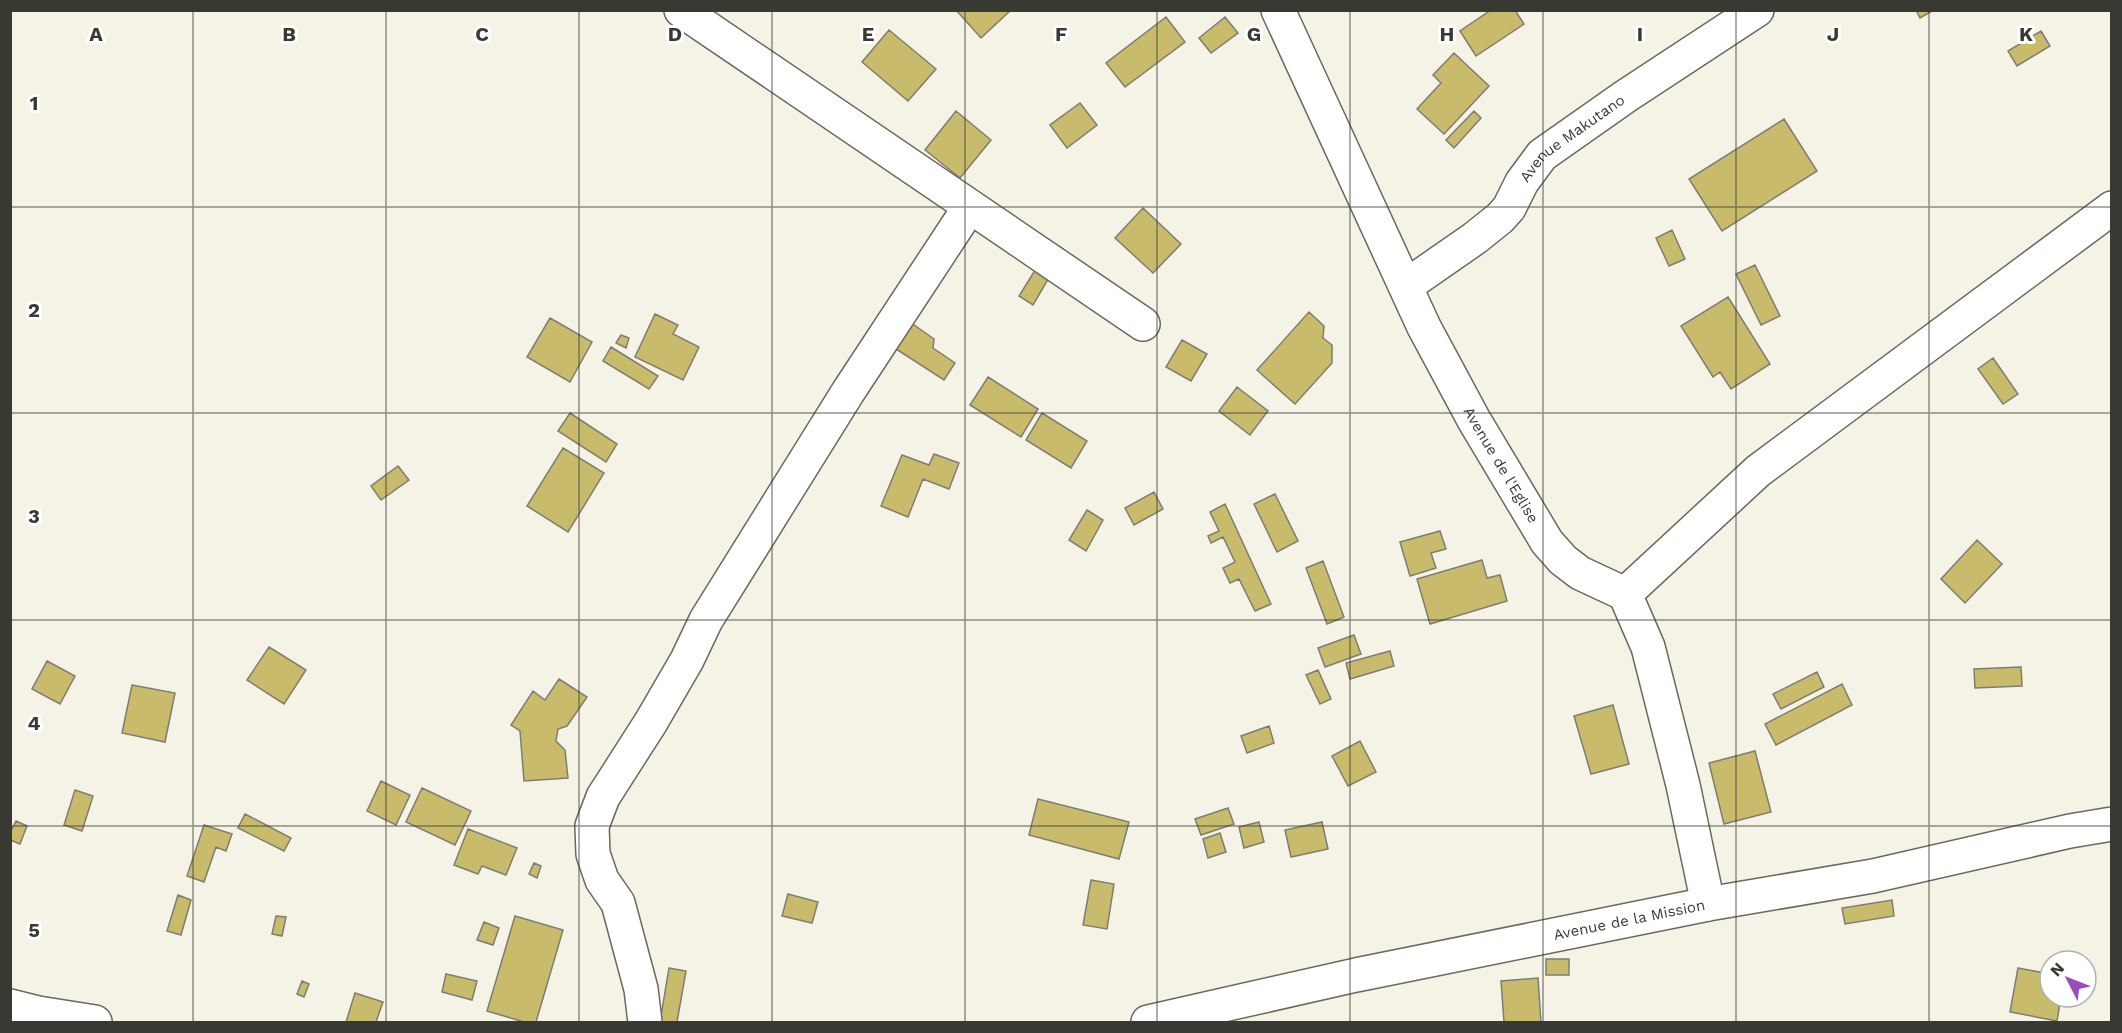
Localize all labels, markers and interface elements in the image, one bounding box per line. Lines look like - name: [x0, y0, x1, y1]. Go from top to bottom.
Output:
- text: A: [89, 22, 103, 46]
- text: B: [282, 22, 296, 46]
- text: C: [475, 22, 489, 46]
- text: D: [668, 22, 682, 46]
- text: E: [862, 22, 874, 46]
- text: F: [1055, 22, 1067, 46]
- text: G: [1247, 22, 1261, 46]
- text: H: [1440, 22, 1454, 46]
- text: I: [1637, 22, 1643, 46]
- text: J: [1827, 22, 1839, 46]
- text: K: [2019, 22, 2033, 46]
- text: 1: [30, 91, 38, 115]
- street label: Avenue Makutano: [1516, 91, 1628, 186]
- text: 2: [28, 298, 40, 322]
- street label: Avenue de l'Eglise: [1460, 404, 1542, 526]
- text: 3: [28, 504, 40, 528]
- text: 4: [28, 711, 41, 735]
- street label: Avenue de la Mission: [1552, 896, 1707, 944]
- text: 5: [28, 918, 40, 942]
- north arrow: [2038, 949, 2098, 1009]
- text: N: [2046, 959, 2068, 980]

